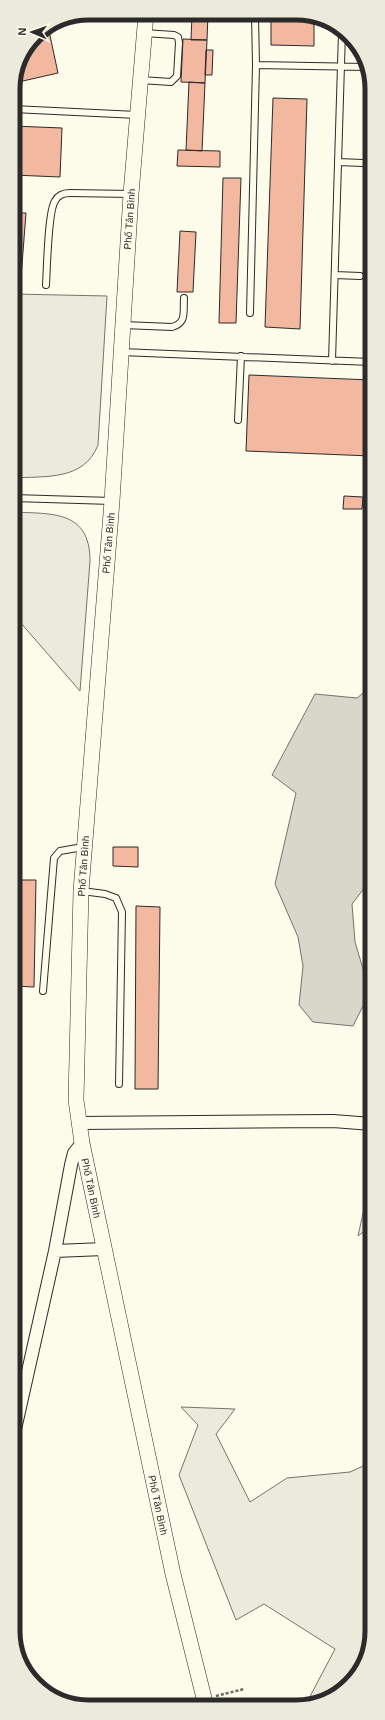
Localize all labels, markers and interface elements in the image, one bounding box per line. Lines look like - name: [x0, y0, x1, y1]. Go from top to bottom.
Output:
- north arrow: [12, 12, 52, 52]
- text: N: [16, 27, 28, 36]
- street label: Phố Tân Bình: [122, 188, 137, 250]
- street label: Phố Tân Bình: [100, 512, 117, 574]
- street label: Phố Tân Bình: [76, 835, 91, 897]
- street label: Phố Tân Bình: [79, 1157, 103, 1219]
- street label: Phố Tân Bình: [146, 1474, 170, 1536]

